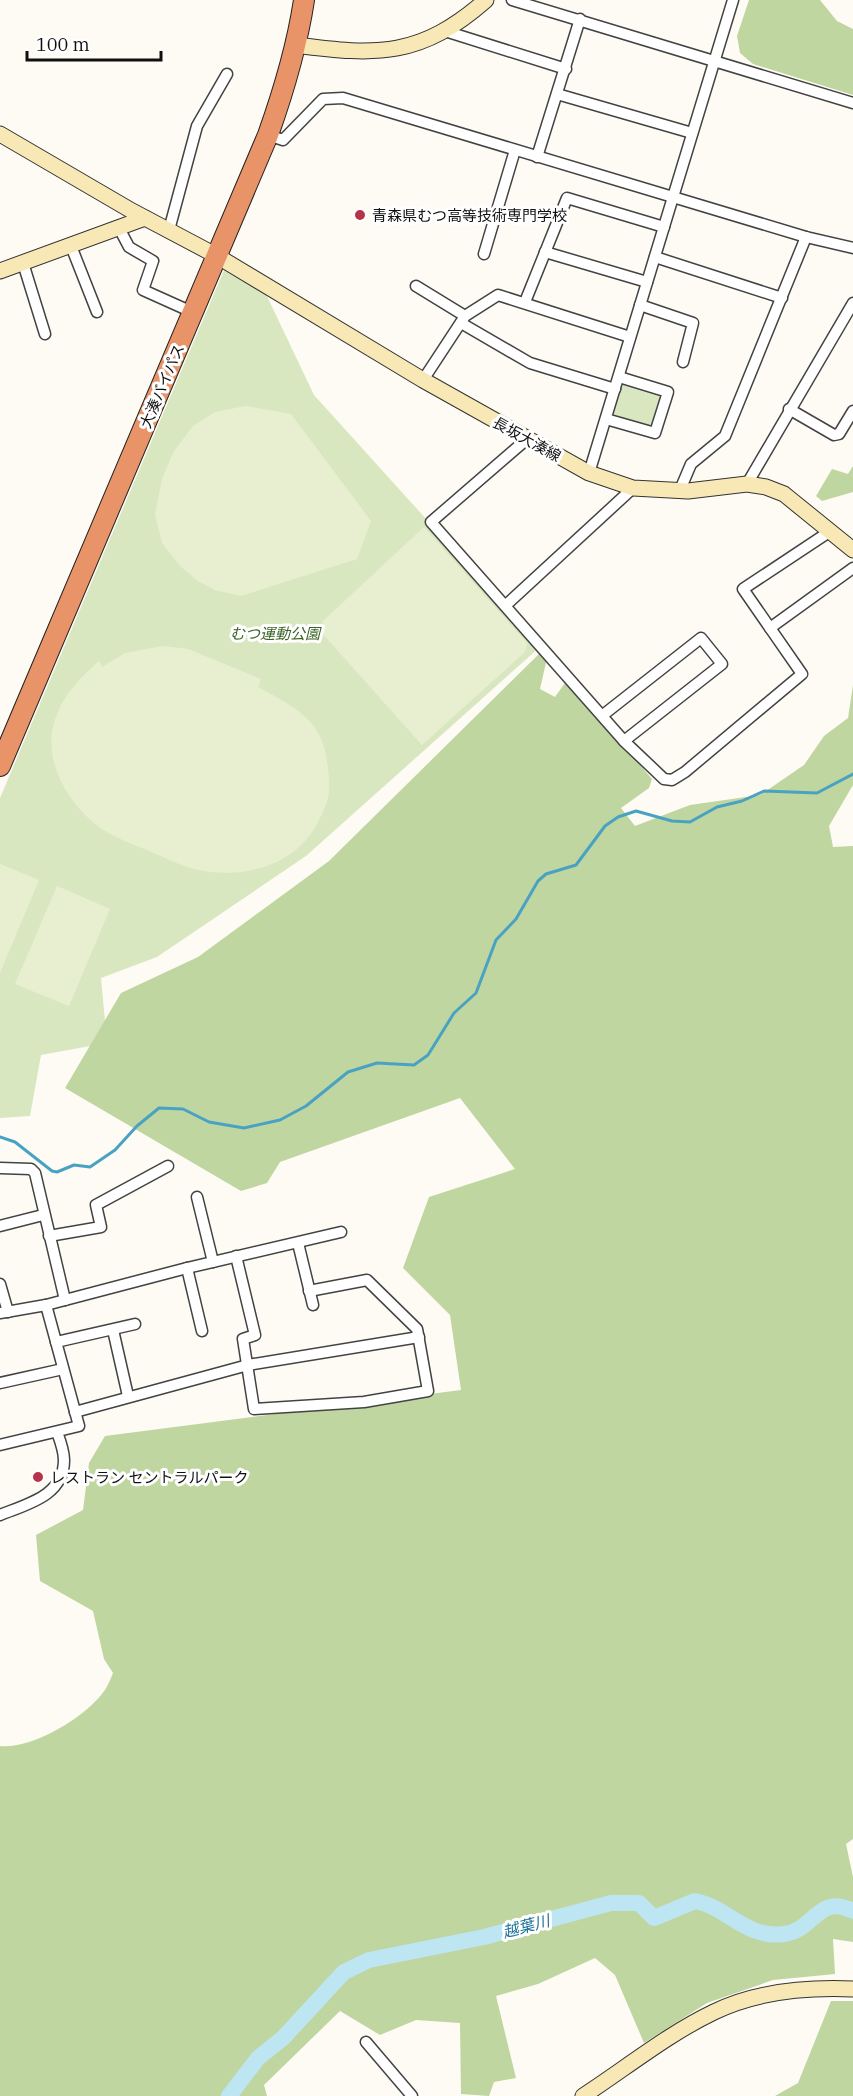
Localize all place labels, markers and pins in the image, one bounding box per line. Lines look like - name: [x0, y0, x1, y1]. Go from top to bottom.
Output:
- place label: 青森県むつ高等技術専門学校: [372, 206, 567, 225]
- marker: 青森県むつ高等技術専門学校: [353, 208, 367, 222]
- place label: レストラン セントラルパーク: [50, 1468, 248, 1487]
- marker: レストラン セントラルパーク: [31, 1470, 45, 1484]

